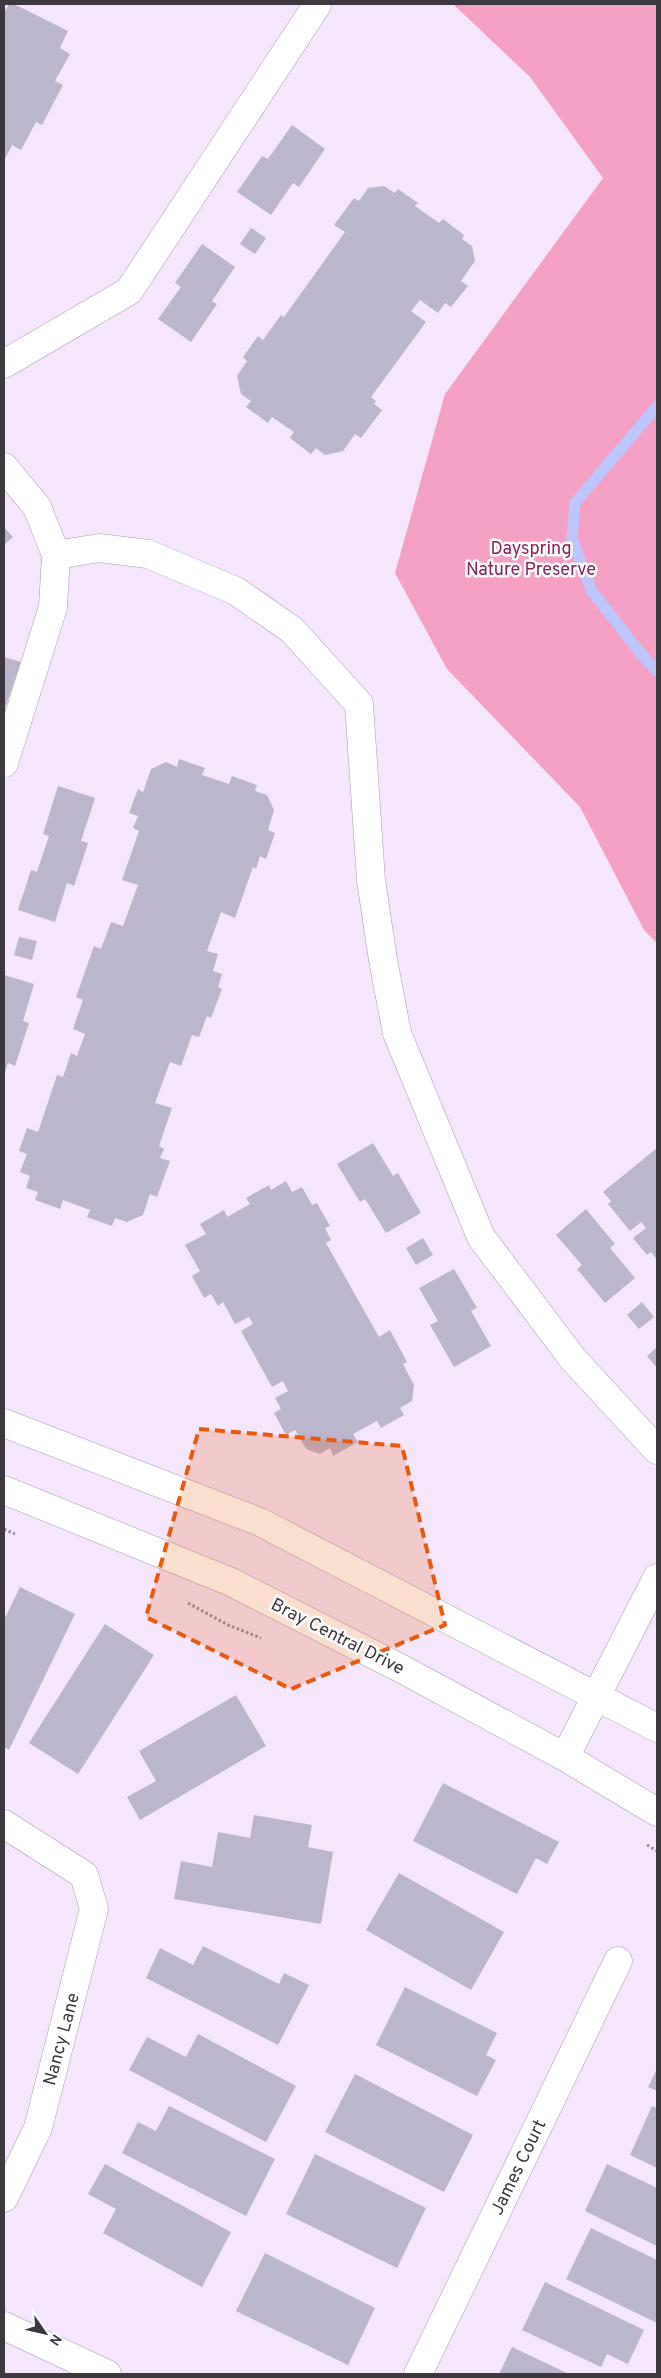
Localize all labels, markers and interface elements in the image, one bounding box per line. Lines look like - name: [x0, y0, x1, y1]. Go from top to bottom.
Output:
- park label: Dayspring Nature Preserve: [466, 538, 596, 582]
- street label: Bray Central Drive: [267, 1594, 408, 1681]
- street label: Nancy Lane: [39, 1991, 86, 2088]
- street label: James Court: [486, 2116, 552, 2219]
- north arrow: [20, 2308, 70, 2358]
- text: N: [45, 2331, 64, 2348]

